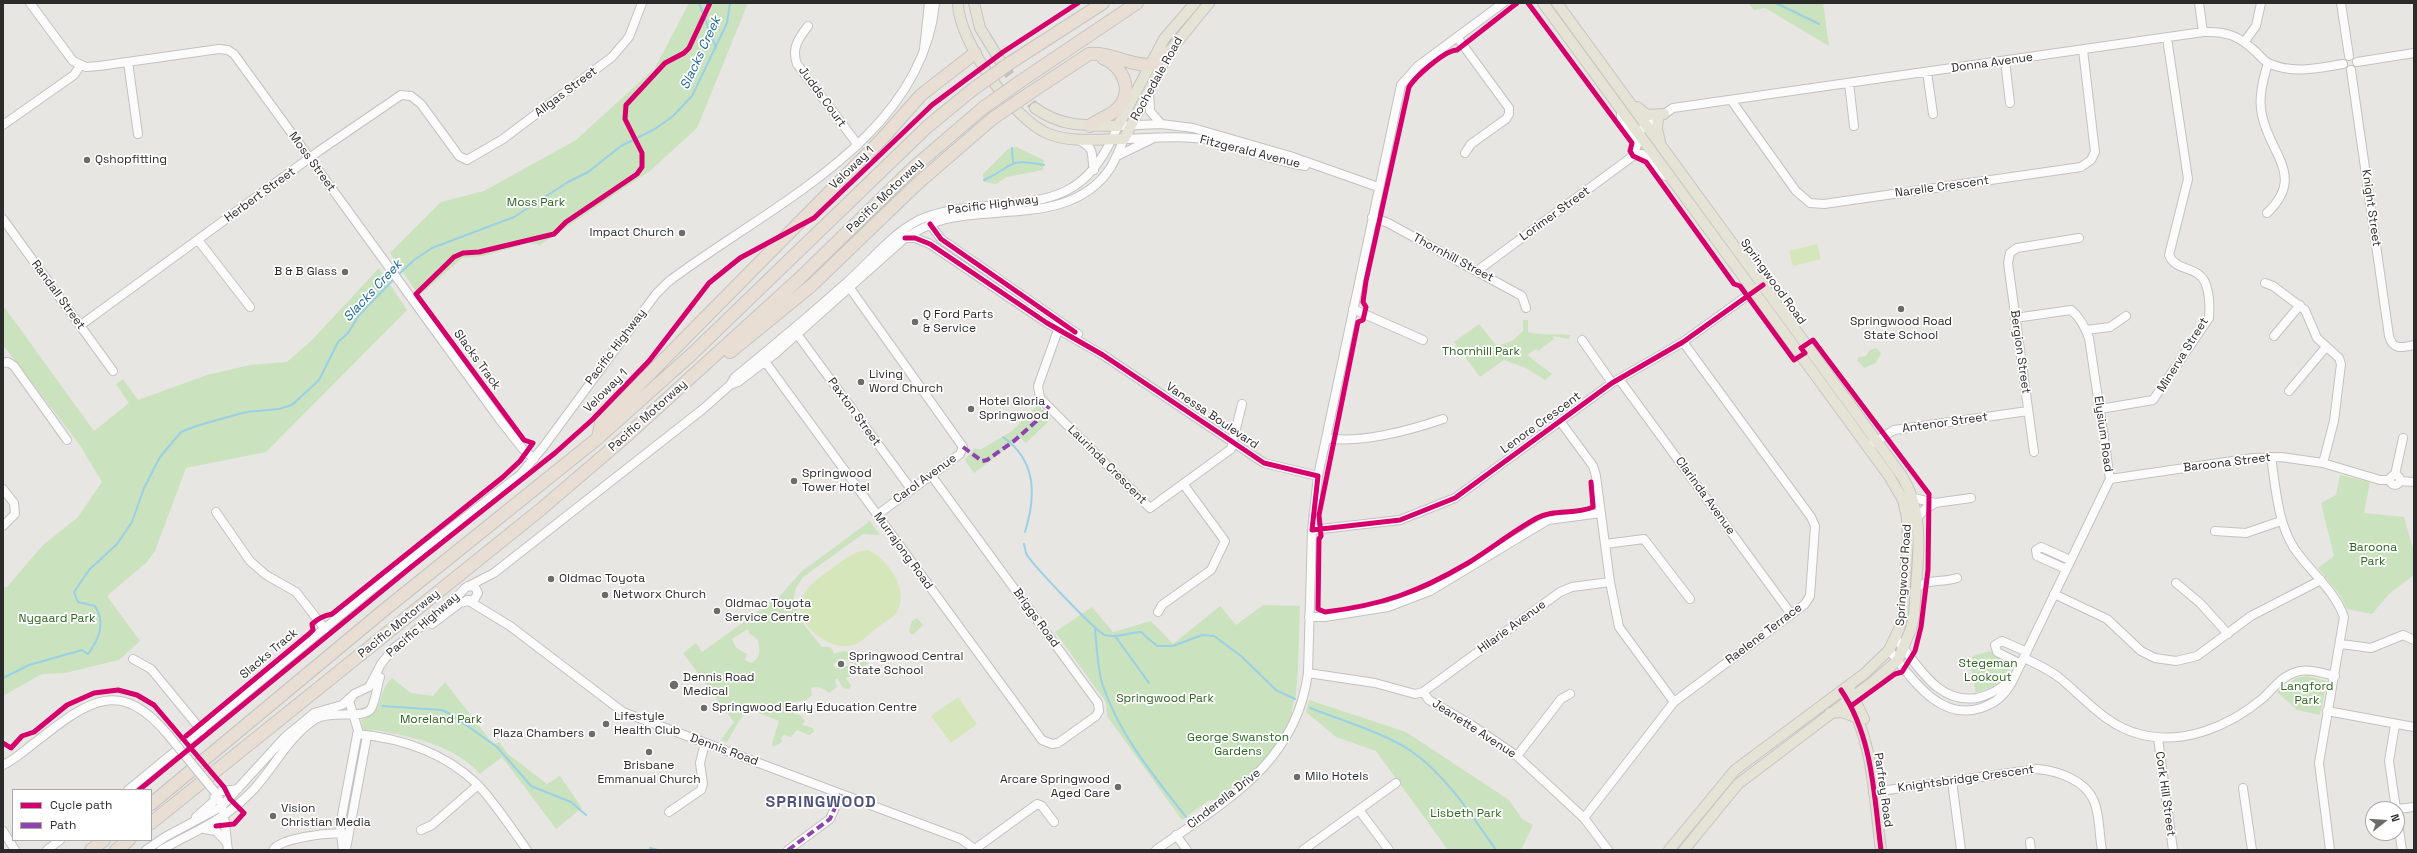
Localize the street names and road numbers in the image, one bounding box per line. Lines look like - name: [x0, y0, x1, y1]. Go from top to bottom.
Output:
- street label: Rochedale Road: [1128, 34, 1186, 124]
- street label: Donna Avenue: [1950, 50, 2034, 76]
- street label: Allgas Street: [532, 64, 600, 120]
- street label: Judds Court: [795, 64, 849, 130]
- street label: Moss Street: [286, 129, 338, 195]
- street label: Fitzgerald Avenue: [1198, 133, 1302, 171]
- street label: Veloway 1: [827, 143, 877, 193]
- street label: Pacific Motorway: [844, 156, 926, 236]
- street label: Herbert Street: [222, 164, 298, 226]
- street label: Knight Street: [2358, 168, 2384, 248]
- street label: Narelle Crescent: [1894, 173, 1990, 201]
- street label: Lorimer Street: [1517, 184, 1593, 244]
- street label: Pacific Highway: [947, 192, 1039, 218]
- street label: Thornhill Street: [1410, 231, 1496, 285]
- street label: Springwood Road: [1737, 236, 1809, 328]
- street label: Randall Street: [28, 258, 88, 332]
- street label: Pacific Highway: [583, 306, 649, 388]
- street label: Bergion Street: [2007, 309, 2033, 395]
- street label: Minerva Street: [2154, 315, 2212, 395]
- street label: Slacks Track: [450, 327, 504, 393]
- street label: Veloway 1: [581, 366, 631, 416]
- street label: Paxton Street: [824, 375, 884, 449]
- street label: Pacific Motorway: [606, 377, 690, 455]
- street label: Vanessa Boulevard: [1163, 380, 1261, 452]
- street label: Lenore Crescent: [1498, 389, 1584, 457]
- street label: Elysium Road: [2091, 395, 2115, 473]
- street label: Antenor Street: [1901, 410, 1989, 436]
- street label: Laurinda Crescent: [1065, 423, 1149, 507]
- street label: Baroona Street: [2182, 450, 2272, 476]
- street label: Carol Avenue: [891, 451, 959, 507]
- street label: Clarinda Avenue: [1672, 454, 1738, 538]
- street label: Murrajong Road: [870, 510, 936, 592]
- street label: Springwood Road: [1893, 524, 1915, 626]
- street label: Briggs Road: [1010, 586, 1062, 650]
- street label: Pacific Motorway: [355, 587, 443, 661]
- street label: Pacific Highway: [384, 590, 462, 660]
- street label: Hilarie Avenue: [1475, 597, 1549, 657]
- street label: Raelene Terrace: [1723, 601, 1805, 667]
- street label: Slacks Track: [237, 626, 301, 682]
- street label: Jeanette Avenue: [1429, 696, 1519, 762]
- street label: Dennis Road: [688, 731, 760, 769]
- street label: Cork Hill Street: [2152, 751, 2178, 837]
- street label: Parfrey Road: [1871, 752, 1895, 828]
- street label: Knightsbridge Crescent: [1897, 762, 2035, 796]
- street label: Cinderella Drive: [1185, 766, 1263, 832]

